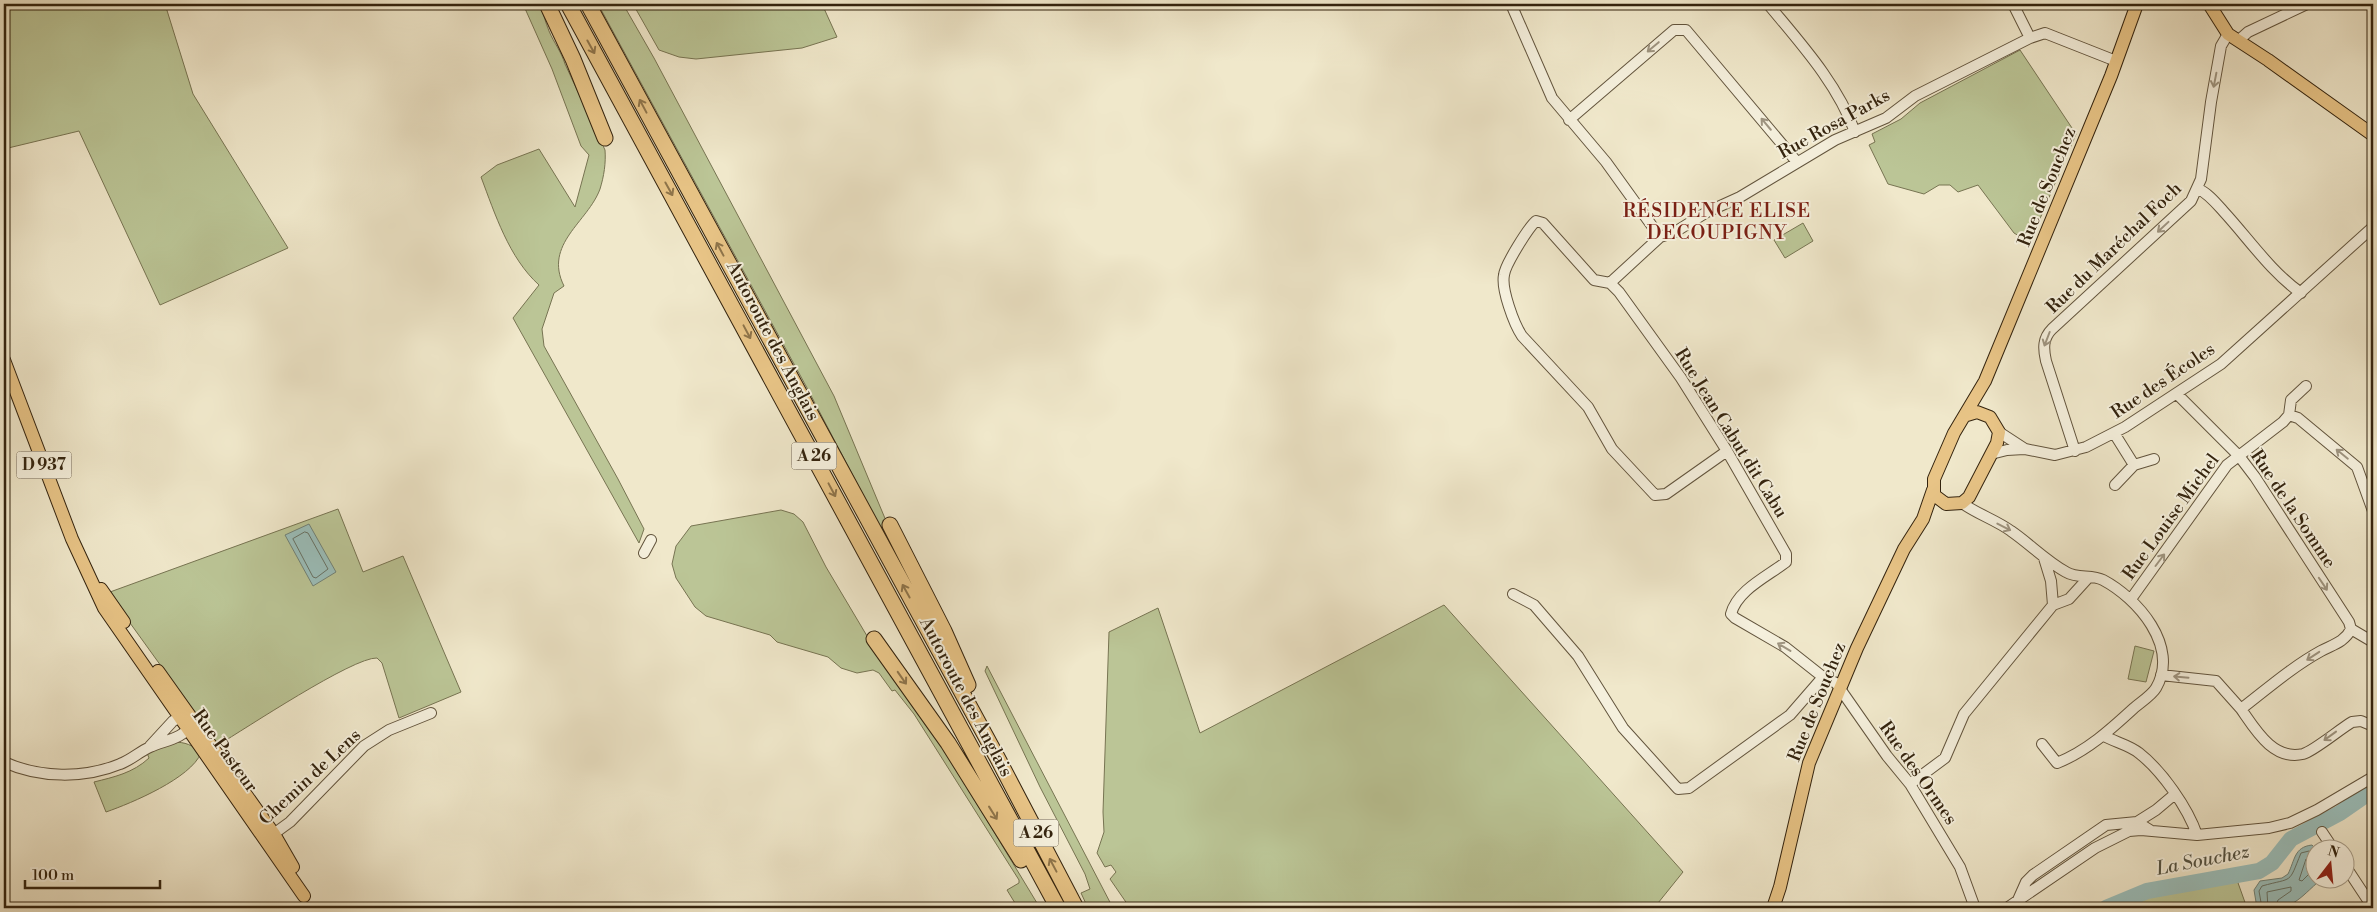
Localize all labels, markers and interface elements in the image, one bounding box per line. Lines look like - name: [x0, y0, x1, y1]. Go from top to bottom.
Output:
- one-way arrow: [586, 39, 596, 54]
- one-way arrow: [1647, 41, 1660, 53]
- one-way arrow: [2209, 72, 2219, 88]
- street label: Rue Rosa Parks: [1774, 84, 1894, 164]
- one-way arrow: [638, 98, 648, 113]
- one-way arrow: [1760, 118, 1771, 131]
- street label: Rue de Souchez: [2013, 124, 2081, 250]
- street label: Rue du Maréchal Foch: [2041, 177, 2187, 319]
- one-way arrow: [665, 181, 674, 196]
- district label: RÉSIDENCE ELISE DECOUPIGNY: [1623, 198, 1811, 245]
- one-way arrow: [2156, 221, 2169, 233]
- one-way arrow: [715, 241, 725, 256]
- street label: Autoroute des Anglais: [721, 256, 825, 425]
- one-way arrow: [742, 324, 752, 339]
- one-way arrow: [2041, 331, 2051, 346]
- street label: Rue des Écoles: [2107, 338, 2219, 424]
- street label: Rue Jean Cabut dit Cabu: [1669, 344, 1793, 523]
- road number: A 26: [792, 442, 836, 470]
- street label: Rue de la Somme: [2245, 445, 2341, 573]
- one-way arrow: [2336, 448, 2349, 459]
- street label: Rue Louise Michel: [2118, 449, 2225, 585]
- road number: D 937: [17, 452, 72, 478]
- one-way arrow: [828, 482, 837, 497]
- one-way arrow: [1996, 523, 2011, 532]
- one-way arrow: [2155, 553, 2165, 567]
- one-way arrow: [2318, 577, 2328, 591]
- one-way arrow: [901, 584, 911, 599]
- street label: Autoroute des Anglais: [914, 612, 1018, 781]
- street label: Rue de Souchez: [1783, 639, 1851, 765]
- one-way arrow: [1778, 642, 1792, 652]
- one-way arrow: [2306, 652, 2320, 662]
- one-way arrow: [897, 671, 907, 685]
- one-way arrow: [2173, 672, 2189, 682]
- street label: Rue Pasteur: [187, 705, 263, 797]
- street label: Rue des Ormes: [1874, 717, 1962, 829]
- street label: Chemin de Lens: [254, 724, 366, 830]
- one-way arrow: [2323, 731, 2337, 741]
- one-way arrow: [988, 805, 998, 819]
- road number: A 26: [1014, 820, 1058, 846]
- water label: La Souchez: [2153, 839, 2252, 881]
- north arrow: [2304, 840, 2354, 890]
- text: N: [2326, 842, 2341, 863]
- scale bar: [25, 857, 160, 889]
- one-way arrow: [1048, 858, 1057, 873]
- text: 100 m: [32, 866, 74, 885]

